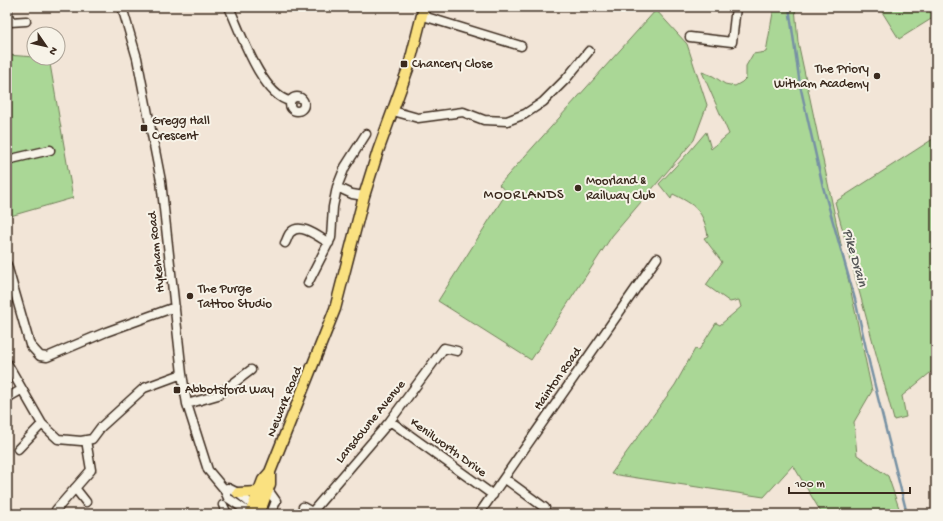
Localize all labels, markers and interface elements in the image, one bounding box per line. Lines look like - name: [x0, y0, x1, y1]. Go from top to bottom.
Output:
- north arrow: [26, 26, 66, 66]
- text: N: [46, 44, 60, 57]
- place label: Chancery Close: [412, 57, 493, 72]
- marker: Chancery Close: [399, 59, 409, 69]
- place label: The Priory Witham Academy: [774, 62, 870, 92]
- marker: The Priory Witham Academy: [872, 71, 882, 81]
- place label: Gregg Hall Crescent: [152, 114, 210, 144]
- marker: Gregg Hall Crescent: [139, 123, 149, 133]
- place label: Moorland & Railway Club: [586, 174, 655, 204]
- marker: Moorland & Railway Club: [573, 183, 583, 193]
- district label: MOORLANDS: [483, 187, 565, 204]
- street label: Hykeham Road: [145, 209, 169, 293]
- water label: Pike Drain: [838, 227, 870, 289]
- place label: The Purge Tattoo Studio: [197, 282, 272, 312]
- marker: The Purge Tattoo Studio: [185, 291, 195, 301]
- street label: Hainton Road: [531, 344, 586, 413]
- street label: Newark Road: [264, 363, 306, 439]
- street label: Lansdowne Avenue: [333, 377, 409, 467]
- place label: Abbotsford Way: [185, 383, 275, 398]
- marker: Abbotsford Way: [172, 385, 182, 395]
- street label: Kenilworth Drive: [407, 415, 489, 481]
- scale bar: [789, 469, 910, 495]
- text: 100 m: [794, 478, 825, 492]

